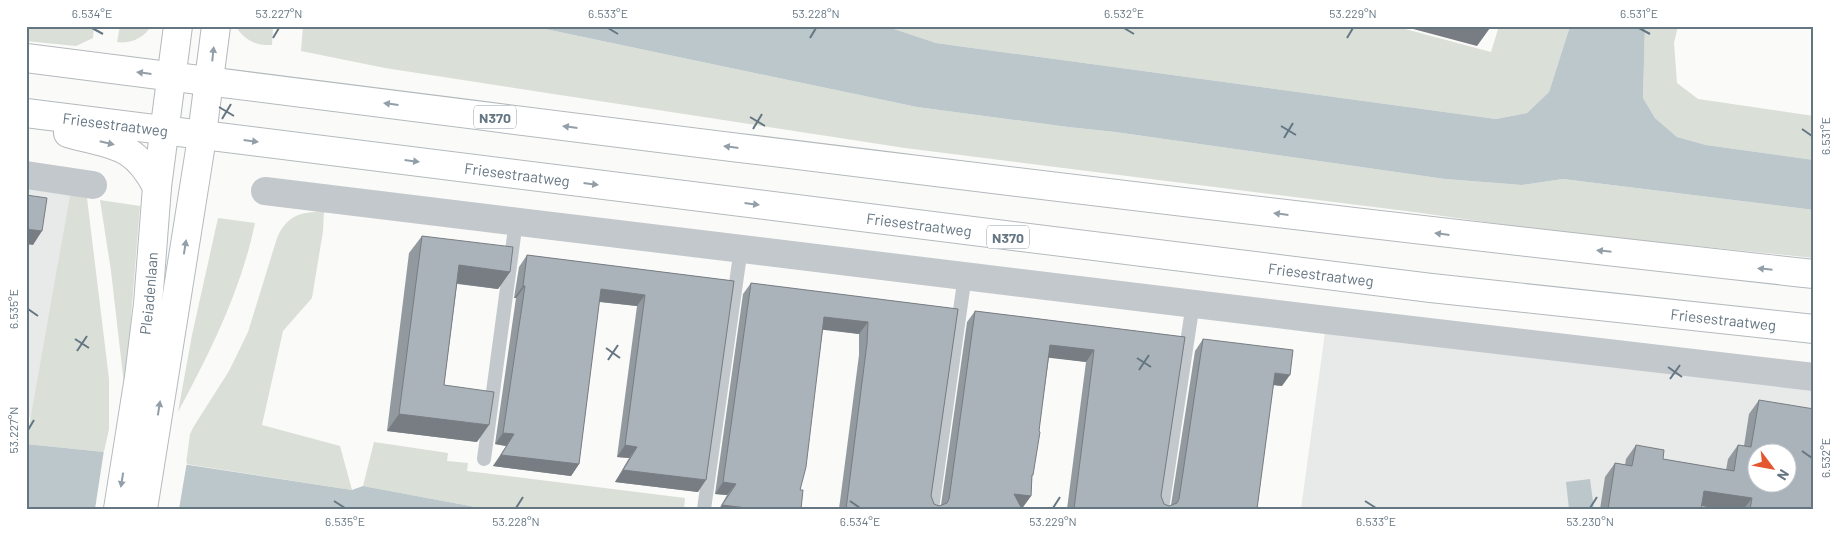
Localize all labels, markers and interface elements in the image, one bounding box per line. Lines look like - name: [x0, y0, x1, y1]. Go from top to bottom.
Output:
- text: 6.534°E: [72, 6, 112, 20]
- text: 53.227°N: [256, 6, 302, 20]
- text: 6.533°E: [588, 6, 628, 20]
- text: 53.228°N: [792, 6, 840, 20]
- text: 6.532°E: [1104, 6, 1144, 20]
- text: 53.229°N: [1329, 6, 1377, 20]
- text: 6.531°E: [1620, 6, 1658, 20]
- one-way arrow: [209, 46, 217, 62]
- one-way arrow: [136, 69, 152, 77]
- one-way arrow: [383, 100, 399, 108]
- road number: N370: [474, 105, 516, 128]
- street label: Friesestraatweg: [62, 109, 169, 140]
- text: 6.531°E: [1818, 117, 1832, 155]
- one-way arrow: [562, 122, 578, 130]
- one-way arrow: [243, 137, 259, 145]
- one-way arrow: [100, 139, 115, 147]
- one-way arrow: [723, 143, 739, 151]
- one-way arrow: [404, 157, 420, 165]
- street label: Friesestraatweg: [463, 159, 571, 190]
- one-way arrow: [583, 180, 599, 188]
- one-way arrow: [744, 201, 760, 209]
- street label: Friesestraatweg: [865, 209, 973, 240]
- one-way arrow: [1273, 210, 1289, 218]
- road number: N370: [987, 226, 1029, 248]
- one-way arrow: [1434, 230, 1450, 238]
- one-way arrow: [181, 239, 189, 255]
- one-way arrow: [1595, 247, 1611, 255]
- street label: Pleiadenlaan: [135, 251, 161, 336]
- street label: Friesestraatweg: [1267, 259, 1375, 290]
- one-way arrow: [1757, 265, 1773, 273]
- text: 6.535°E: [6, 289, 20, 329]
- street label: Friesestraatweg: [1670, 305, 1777, 334]
- one-way arrow: [155, 399, 163, 415]
- text: 53.227°N: [6, 407, 20, 453]
- text: 6.532°E: [1818, 438, 1832, 478]
- north arrow: [1748, 442, 1798, 492]
- text: N: [1774, 467, 1793, 484]
- one-way arrow: [118, 473, 126, 489]
- text: 6.535°E: [325, 514, 365, 528]
- text: 53.228°N: [492, 514, 540, 528]
- text: 6.534°E: [840, 514, 880, 528]
- text: 53.229°N: [1029, 514, 1077, 528]
- text: 6.533°E: [1356, 514, 1396, 528]
- text: 53.230°N: [1566, 514, 1614, 528]

